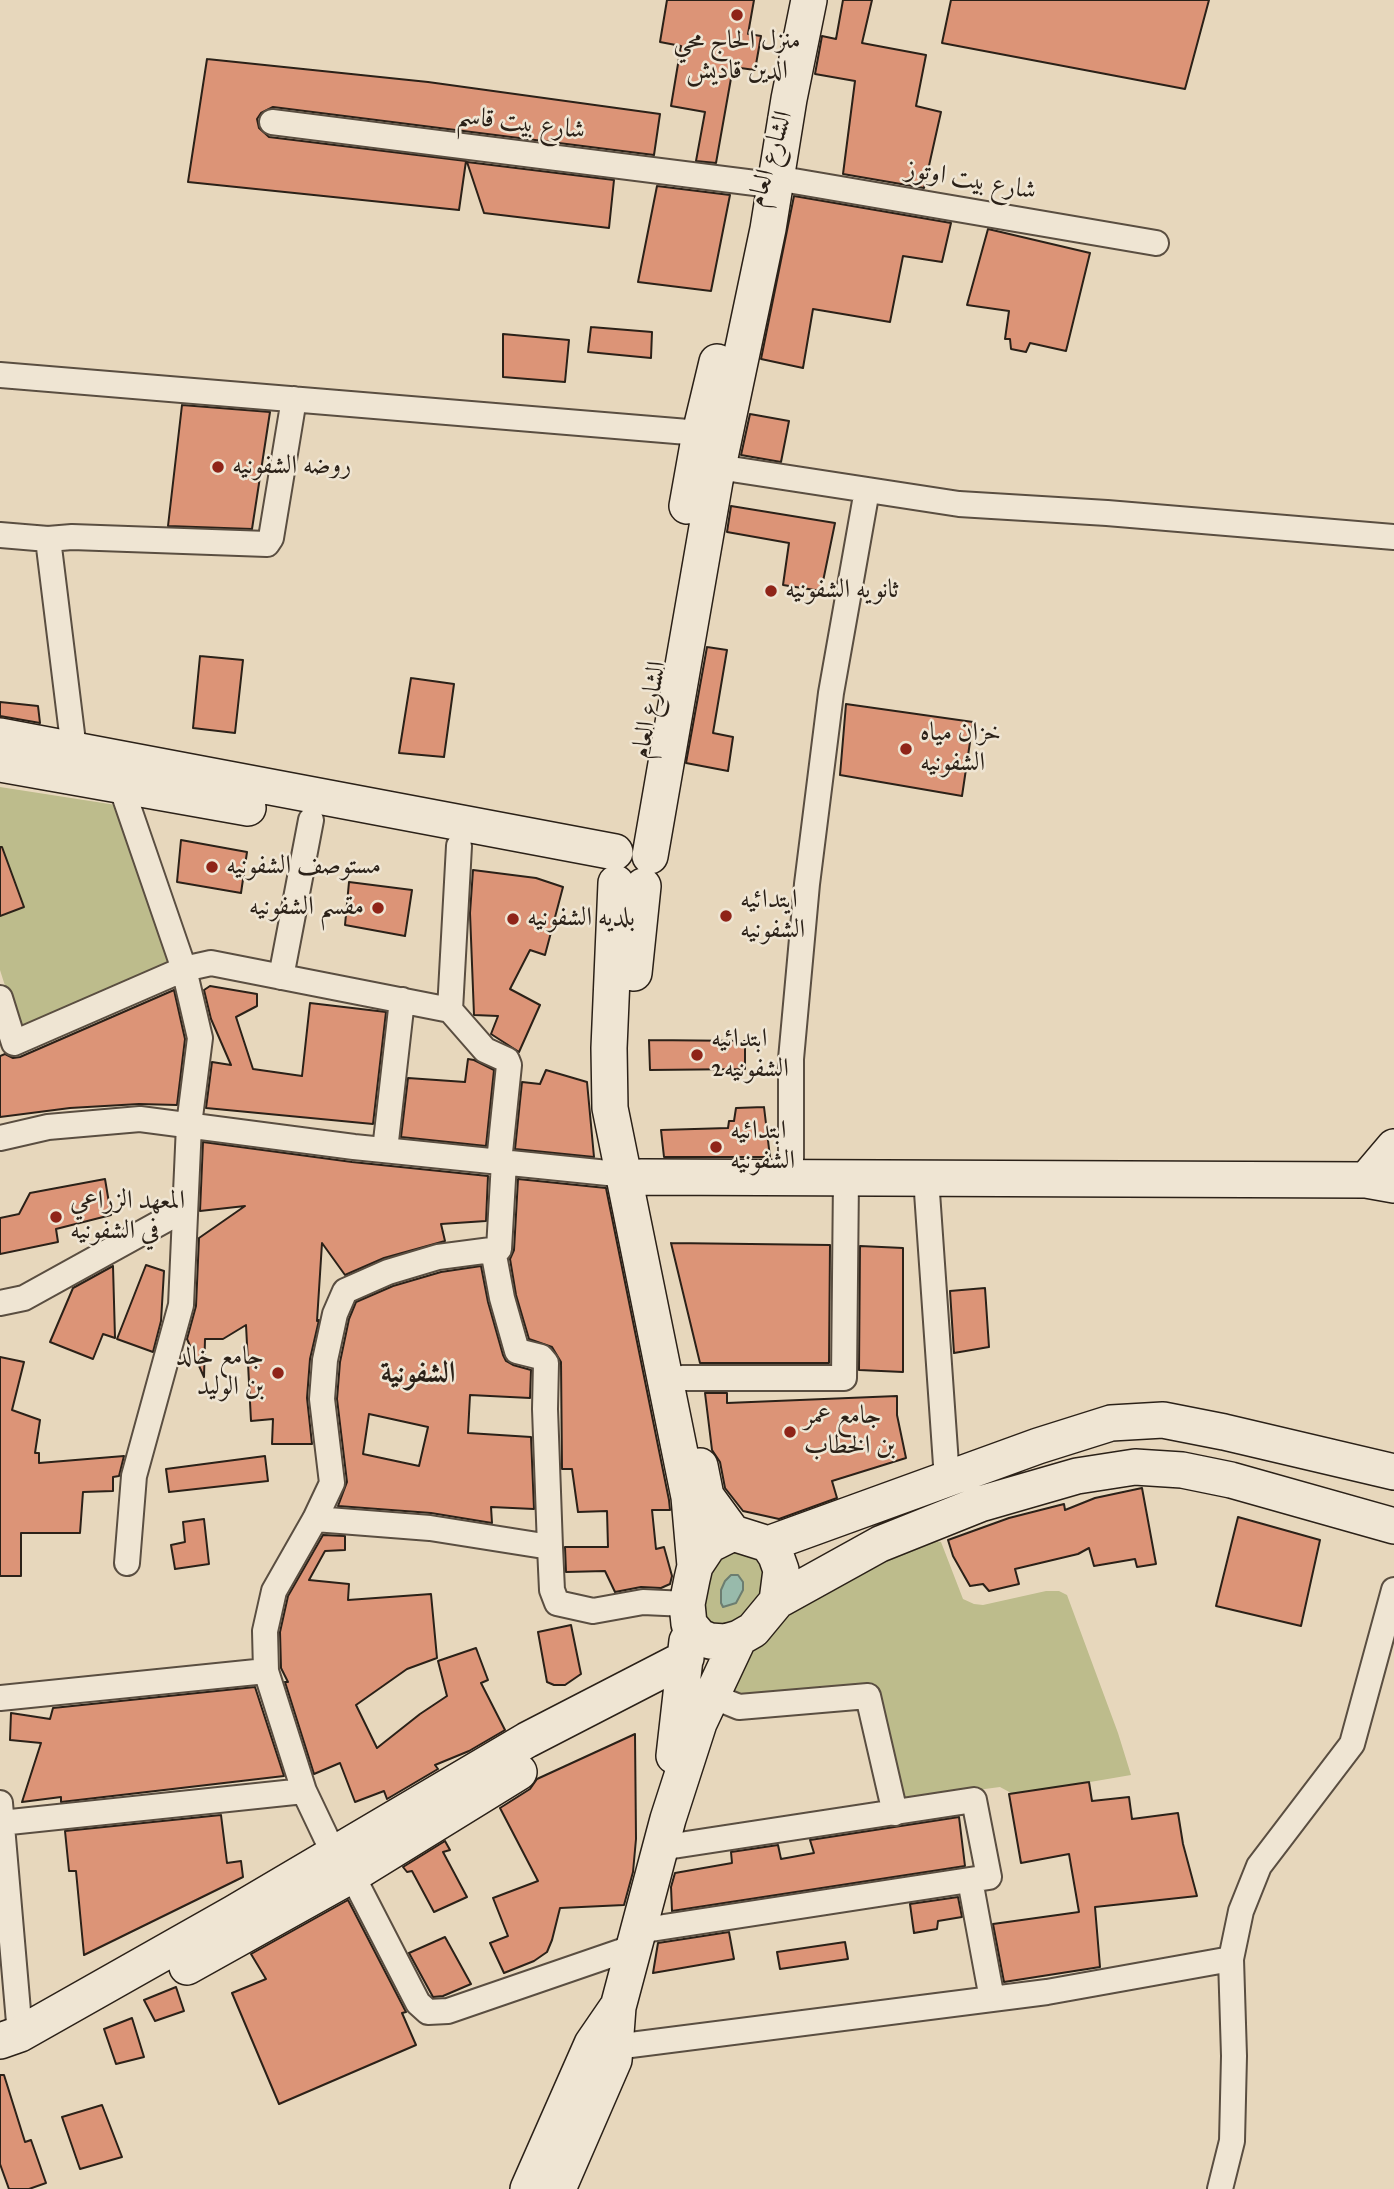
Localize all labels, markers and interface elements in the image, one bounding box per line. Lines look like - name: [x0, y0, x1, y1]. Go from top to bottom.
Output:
- marker: منزل الحاج محي الدين قاديش: [729, 7, 745, 23]
- place label: منزل الحاج محي الدين قاديش: [673, 26, 801, 88]
- street label: شارع بيت قاسم: [455, 101, 587, 147]
- street label: الشارع العام: [742, 107, 800, 211]
- street label: شارع بيت اوتوز: [903, 154, 1039, 208]
- place label: روضه الشفونيه: [232, 451, 351, 483]
- marker: روضه الشفونيه: [210, 459, 226, 475]
- place label: ثانويه الشفونيه: [785, 575, 898, 607]
- marker: ثانويه الشفونيه: [763, 583, 779, 599]
- street label: الشارع العام: [626, 659, 674, 761]
- place label: خزان مياه الشفونيه: [920, 718, 1001, 780]
- marker: خزان مياه الشفونيه: [898, 741, 914, 757]
- place label: مستوصف الشفونيه: [226, 851, 381, 883]
- marker: مستوصف الشفونيه: [204, 859, 220, 875]
- place label: ايتدائيه الشفونيه: [740, 885, 805, 946]
- place label: مقسم الشفونيه: [249, 892, 364, 924]
- marker: مقسم الشفونيه: [370, 900, 386, 916]
- place label: بلديه الشفونيه: [527, 903, 635, 935]
- marker: ايتدائيه الشفونيه: [718, 908, 734, 924]
- marker: بلديه الشفونيه: [505, 911, 521, 927]
- place label: ابتدائيه الشفونيه2: [711, 1024, 789, 1086]
- marker: ابتدائيه الشفونيه2: [689, 1047, 705, 1063]
- place label: ابتدائيه الشفونيه: [730, 1116, 795, 1178]
- marker: ابتدائيه الشفونيه: [708, 1139, 724, 1155]
- place label: المعهد الزراعي في الشفونيه: [70, 1186, 185, 1248]
- marker: المعهد الزراعي في الشفونيه: [48, 1209, 64, 1225]
- place label: جامع خالد بن الوليد: [176, 1342, 264, 1404]
- district label: الشفونية: [380, 1357, 456, 1393]
- marker: جامع خالد بن الوليد: [270, 1365, 286, 1381]
- place label: جامع عمر بن الخطاب: [804, 1401, 895, 1462]
- marker: جامع عمر بن الخطاب: [782, 1424, 798, 1440]

